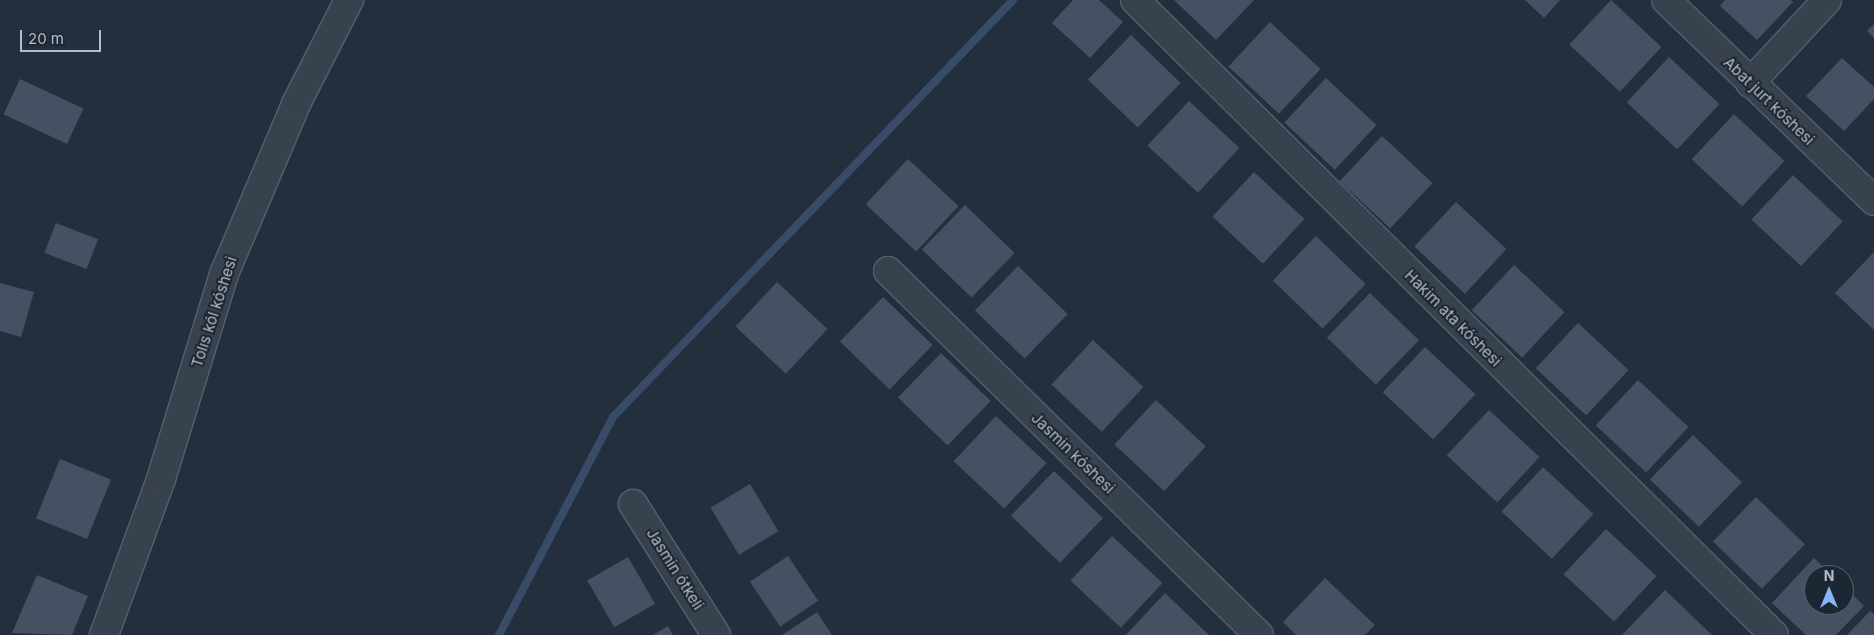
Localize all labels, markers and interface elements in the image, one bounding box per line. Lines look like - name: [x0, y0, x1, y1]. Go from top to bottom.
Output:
- scale bar: [22, 20, 104, 52]
- text: 20 m: [28, 29, 64, 48]
- street label: Abat jurt kóshesi: [1720, 53, 1818, 149]
- street label: Tolıs kól kóshesi: [188, 254, 240, 370]
- street label: Hakim ata kóshesi: [1401, 266, 1505, 370]
- street label: Jasmin kóshesi: [1028, 409, 1118, 497]
- street label: Jasmin ótkeli: [643, 525, 707, 613]
- north arrow: [1804, 565, 1854, 615]
- text: N: [1824, 567, 1834, 584]

